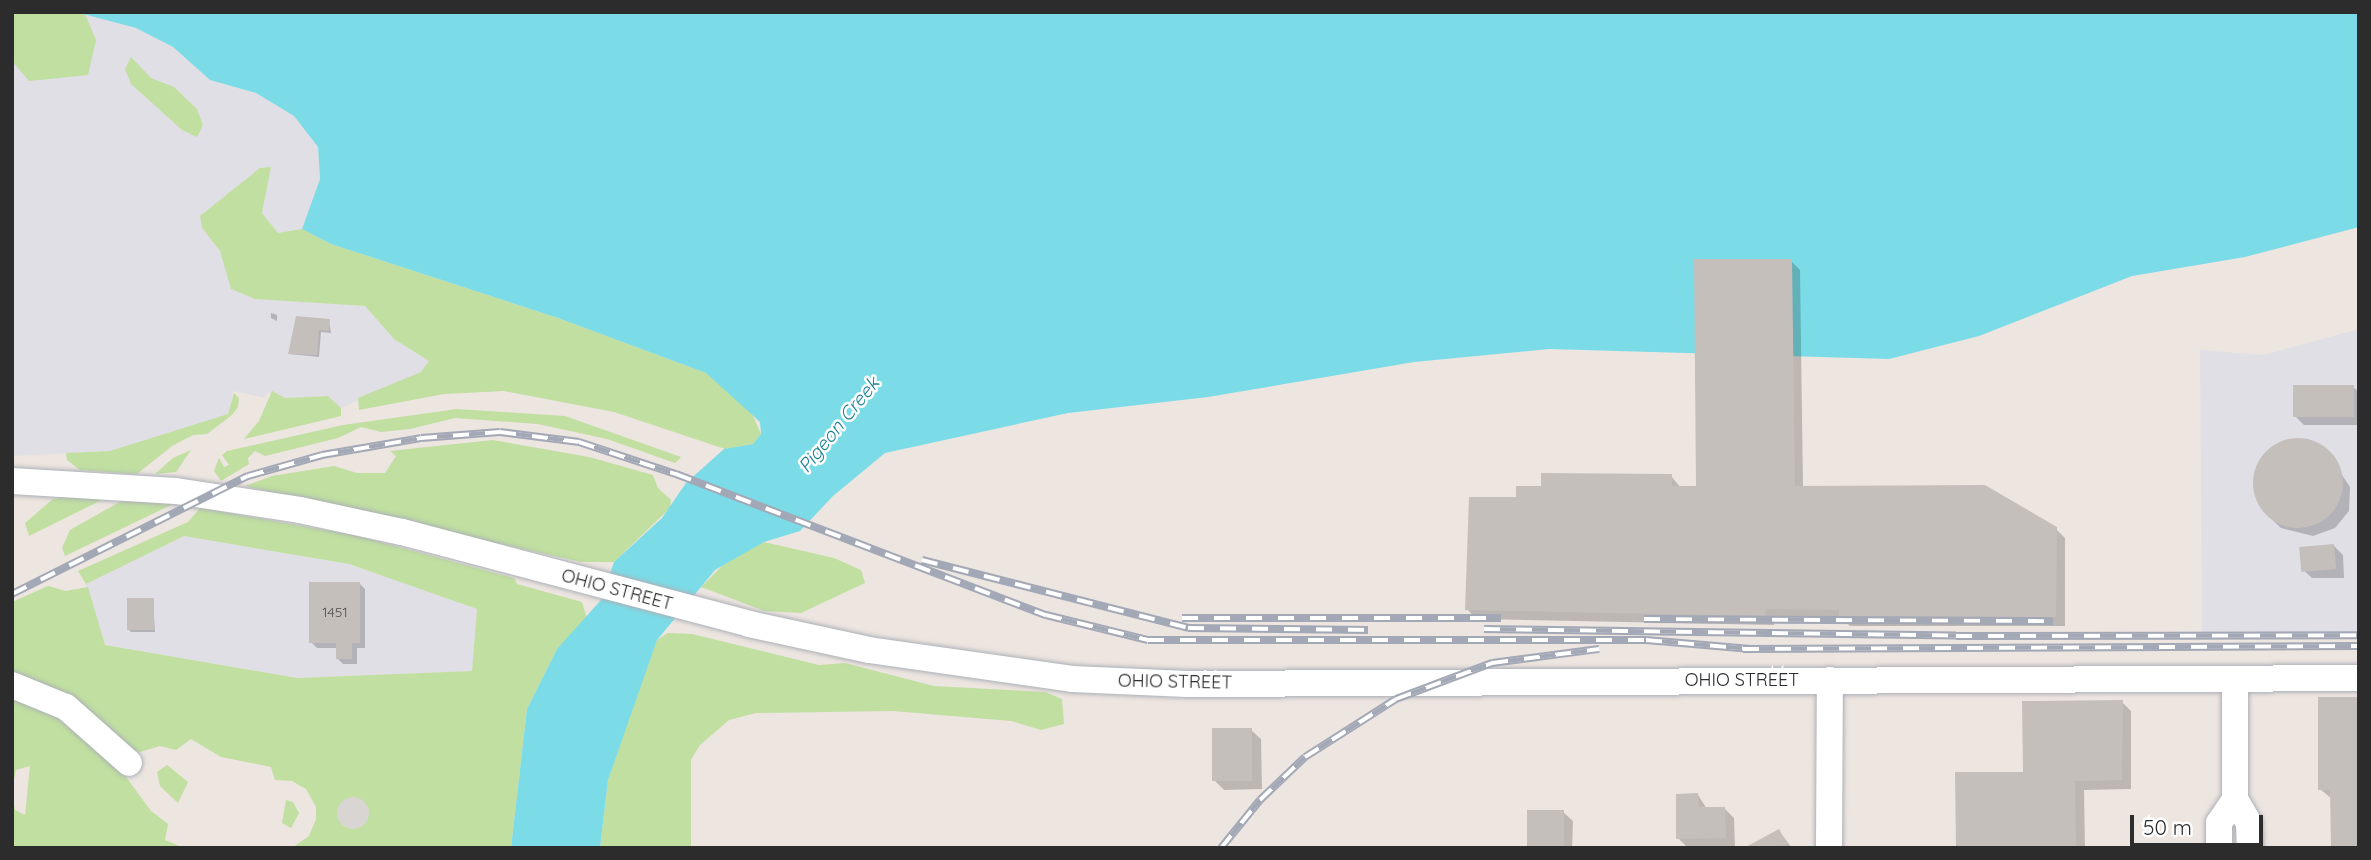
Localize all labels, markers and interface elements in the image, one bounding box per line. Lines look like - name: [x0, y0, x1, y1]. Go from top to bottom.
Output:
- water label: Pigeon Creek: [794, 373, 884, 477]
- street label: OHIO STREET: [559, 565, 675, 615]
- house number: 1451: [322, 604, 348, 620]
- street label: OHIO STREET: [1685, 669, 1799, 691]
- street label: OHIO STREET: [1118, 670, 1232, 694]
- scale bar: [2133, 800, 2266, 844]
- text: 50 m: [2143, 814, 2192, 840]

